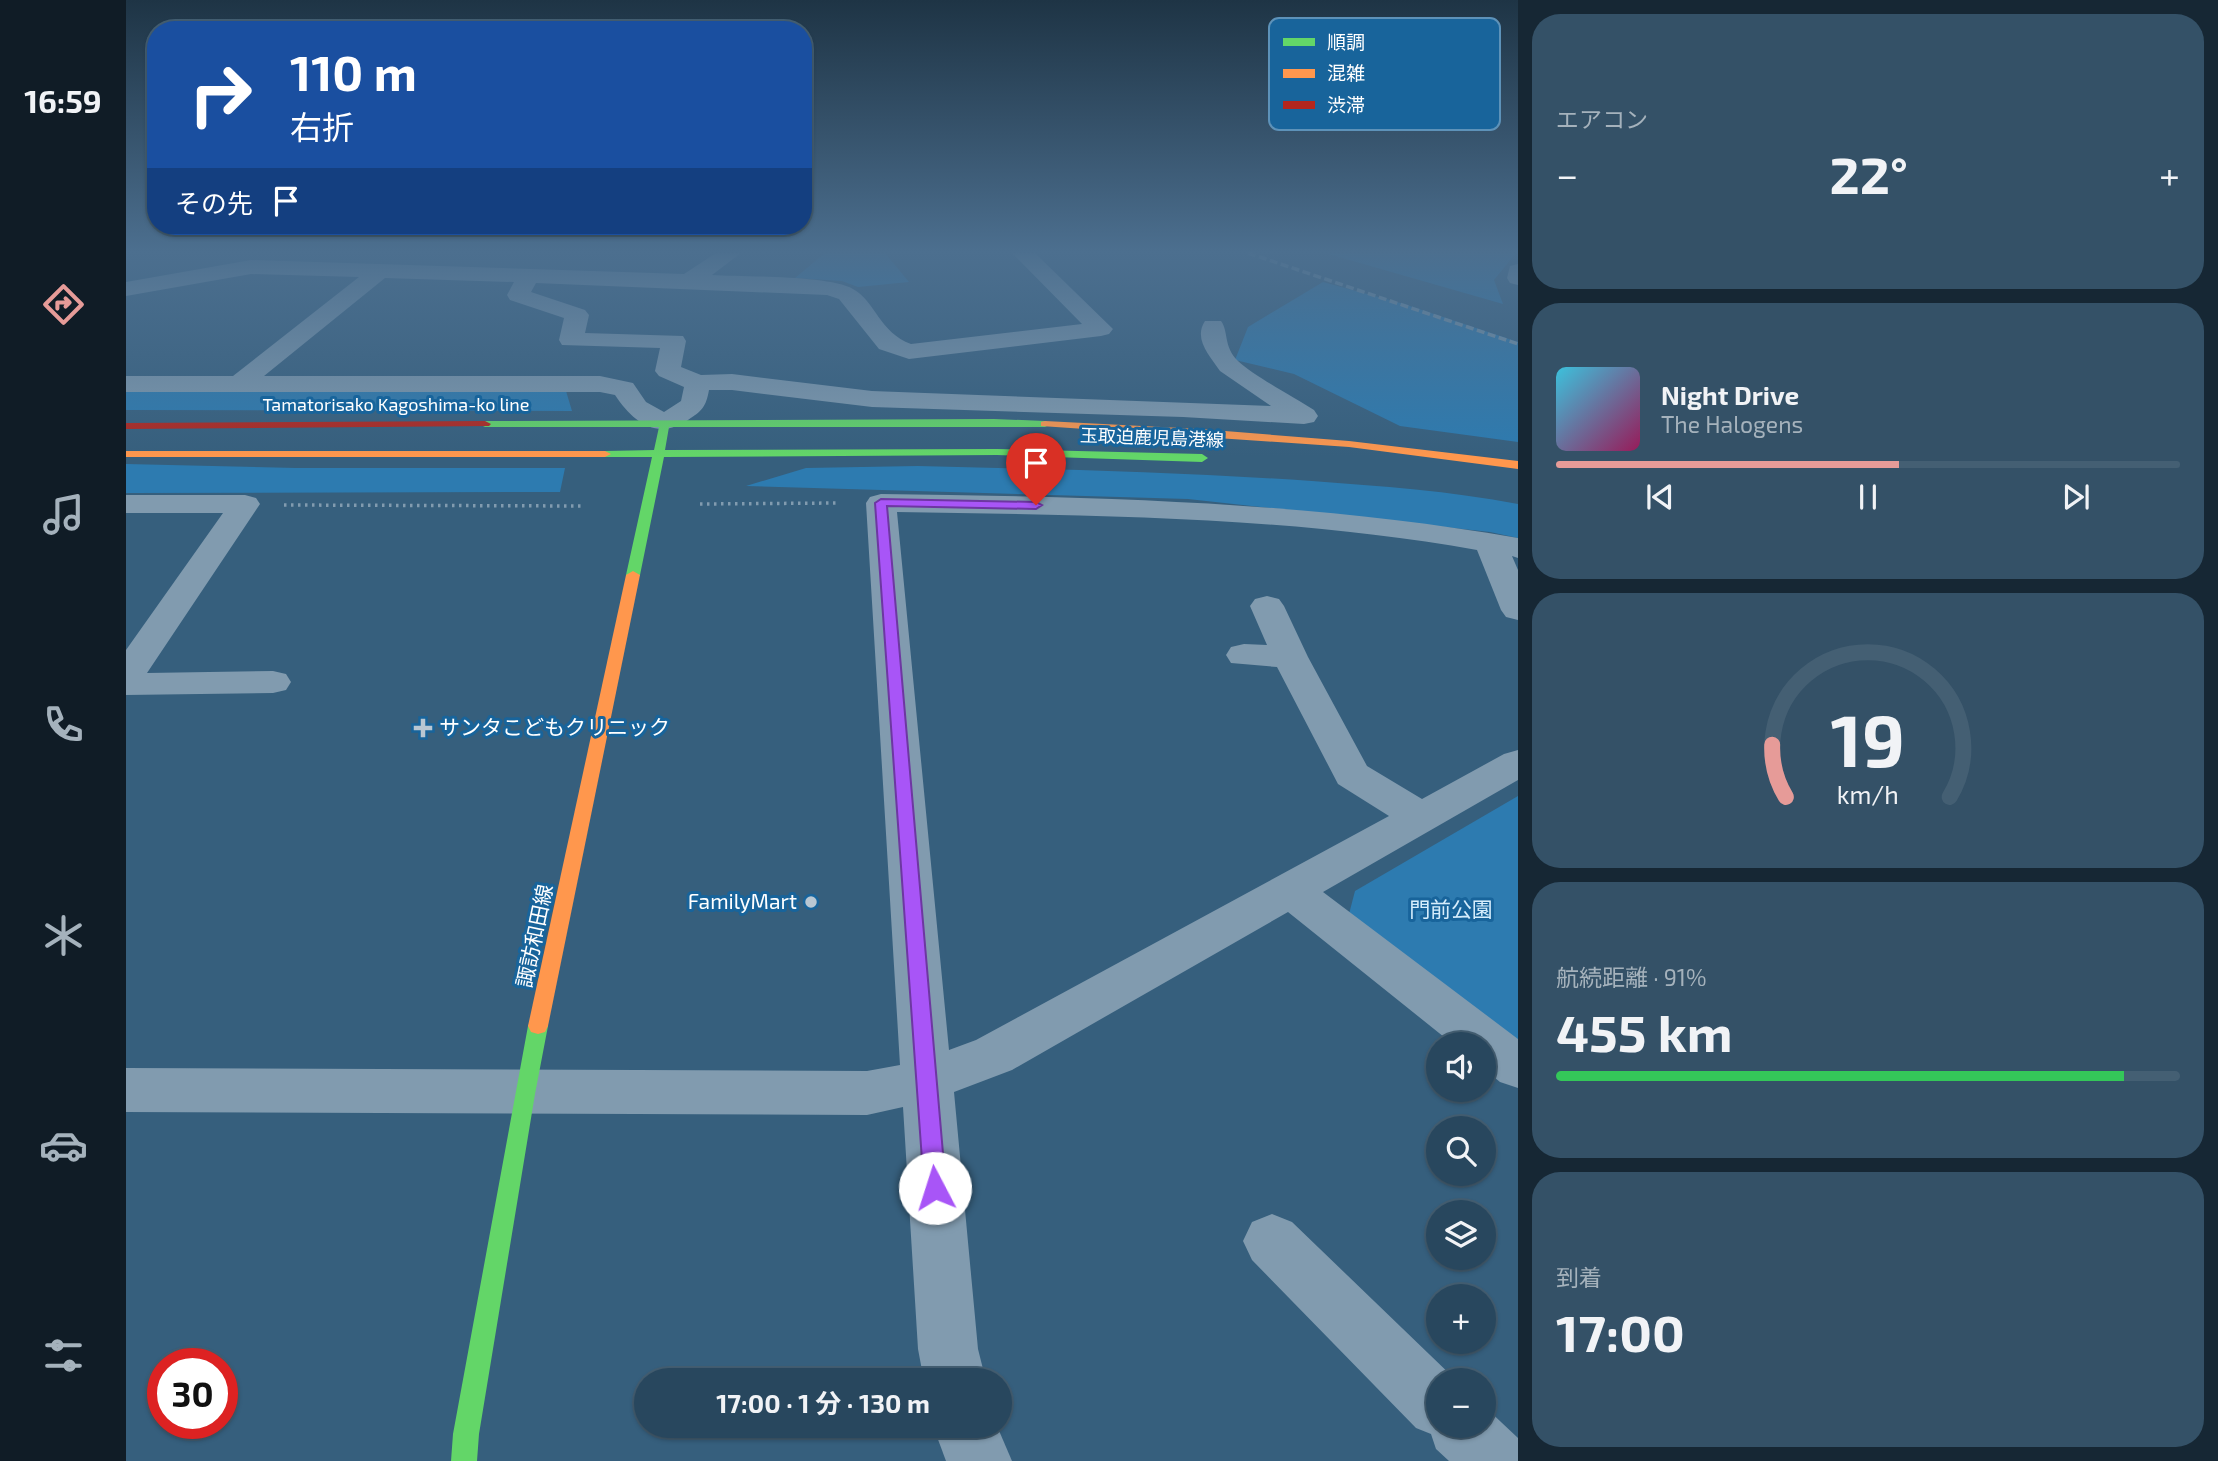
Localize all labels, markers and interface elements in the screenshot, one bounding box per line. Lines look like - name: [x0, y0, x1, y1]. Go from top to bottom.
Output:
- legend: [1269, 18, 1500, 130]
- text: 順調: [1327, 30, 1365, 53]
- text: 110 m: [290, 42, 417, 101]
- icon: right: [175, 49, 266, 140]
- text: 混雑: [1327, 61, 1365, 84]
- text: 16:59: [24, 81, 102, 119]
- text: 渋滞: [1327, 93, 1365, 116]
- text: エアコン: [1556, 105, 1648, 133]
- text: 右折: [290, 107, 354, 145]
- text: 22°: [1829, 142, 1908, 204]
- text: −: [1556, 151, 1578, 197]
- text: +: [2159, 151, 2180, 197]
- icon: arrive: [267, 182, 305, 220]
- text: その先: [175, 187, 253, 218]
- icon: directions: [39, 280, 88, 329]
- text: Night Drive: [1661, 379, 1799, 410]
- street label: Tamatorisako Kagoshima-ko line: [263, 393, 529, 415]
- text: The Halogens: [1661, 410, 1803, 438]
- street label: 玉取迫鹿児島港線: [1080, 423, 1224, 451]
- pin: [1006, 433, 1066, 505]
- icon: arrive: [1017, 444, 1055, 482]
- icon: previous: [1641, 478, 1679, 516]
- icon: pause: [1849, 478, 1887, 516]
- icon: next: [2057, 478, 2095, 516]
- icon: music: [39, 490, 88, 539]
- text: 19: [1831, 694, 1905, 782]
- icon: phone: [39, 700, 88, 749]
- place label: サンタこどもクリニック: [439, 714, 670, 739]
- marker: サンタこどもクリニック: [413, 718, 433, 738]
- text: km/h: [1837, 778, 1899, 808]
- street label: 諏訪和田線: [510, 882, 557, 990]
- place label: FamilyMart: [688, 888, 797, 913]
- marker: FamilyMart: [803, 894, 819, 910]
- park label: 門前公園: [1409, 896, 1493, 921]
- icon: climate: [39, 911, 88, 960]
- text: 航続距離 · 91%: [1556, 963, 1707, 991]
- text: 455 km: [1556, 1000, 1733, 1062]
- map controls: [1426, 1032, 1496, 1438]
- button: sound: [1426, 1032, 1496, 1102]
- button: search: [1426, 1116, 1496, 1186]
- icon: car: [39, 1121, 88, 1170]
- position arrow: [898, 1151, 972, 1225]
- button: layers: [1426, 1200, 1496, 1270]
- text: 到着: [1556, 1263, 1602, 1291]
- button: +: [1426, 1284, 1496, 1354]
- text: 17:00: [1556, 1300, 1685, 1362]
- icon: filters: [39, 1331, 88, 1380]
- speed limit sign: 30: [147, 1348, 238, 1439]
- button: −: [1426, 1368, 1496, 1438]
- text: 17:00 · 1 分 · 130 m: [716, 1387, 930, 1418]

